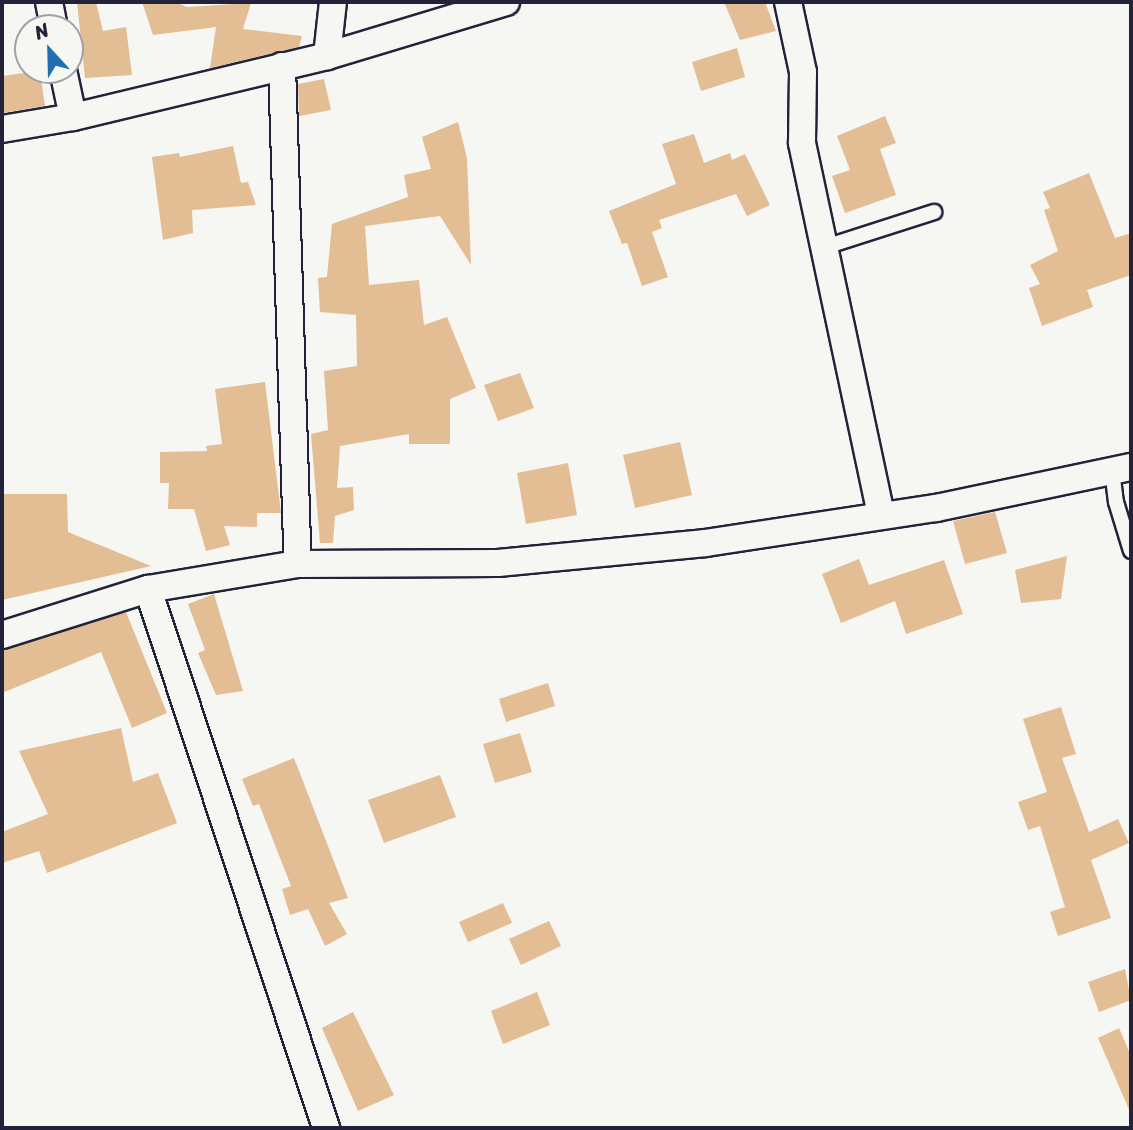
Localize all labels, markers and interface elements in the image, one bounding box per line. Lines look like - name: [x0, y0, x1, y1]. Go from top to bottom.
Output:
- text: N: [29, 13, 54, 49]
- north arrow: [14, 14, 84, 84]

